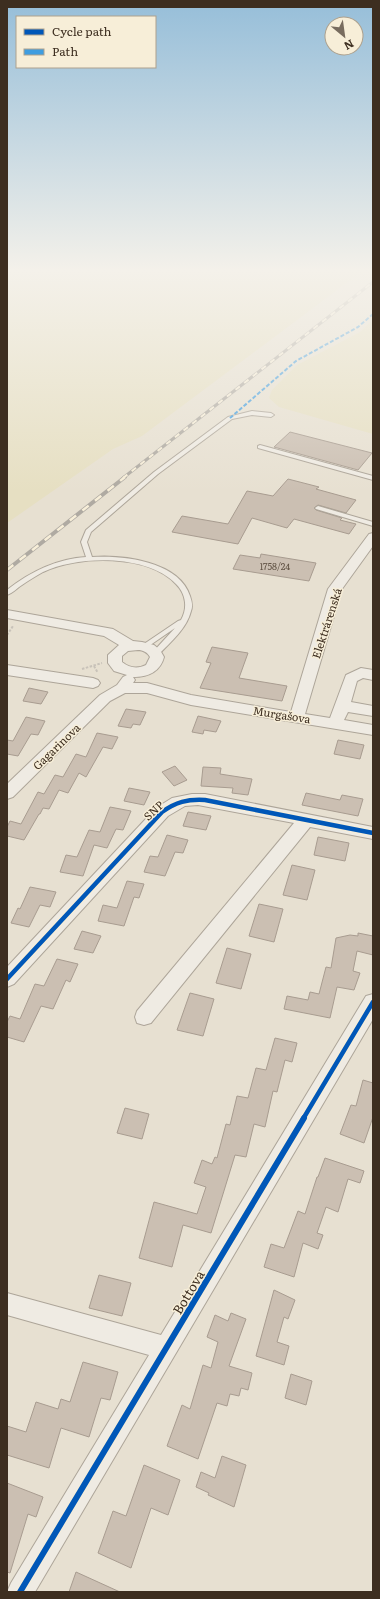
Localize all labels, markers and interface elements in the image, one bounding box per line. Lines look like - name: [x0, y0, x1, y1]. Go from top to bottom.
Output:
- legend: [16, 16, 156, 68]
- north arrow: [324, 16, 364, 56]
- text: Cycle path: [52, 22, 112, 40]
- text: N: [341, 36, 357, 55]
- text: Path: [52, 42, 78, 60]
- house number: 1758/24: [260, 559, 290, 573]
- street label: Elektrárenská: [307, 586, 345, 660]
- street label: Murgašova: [252, 702, 312, 726]
- street label: Gagarinova: [29, 719, 83, 773]
- street label: SNP: [139, 796, 167, 823]
- street label: Bottova: [167, 1266, 209, 1318]

